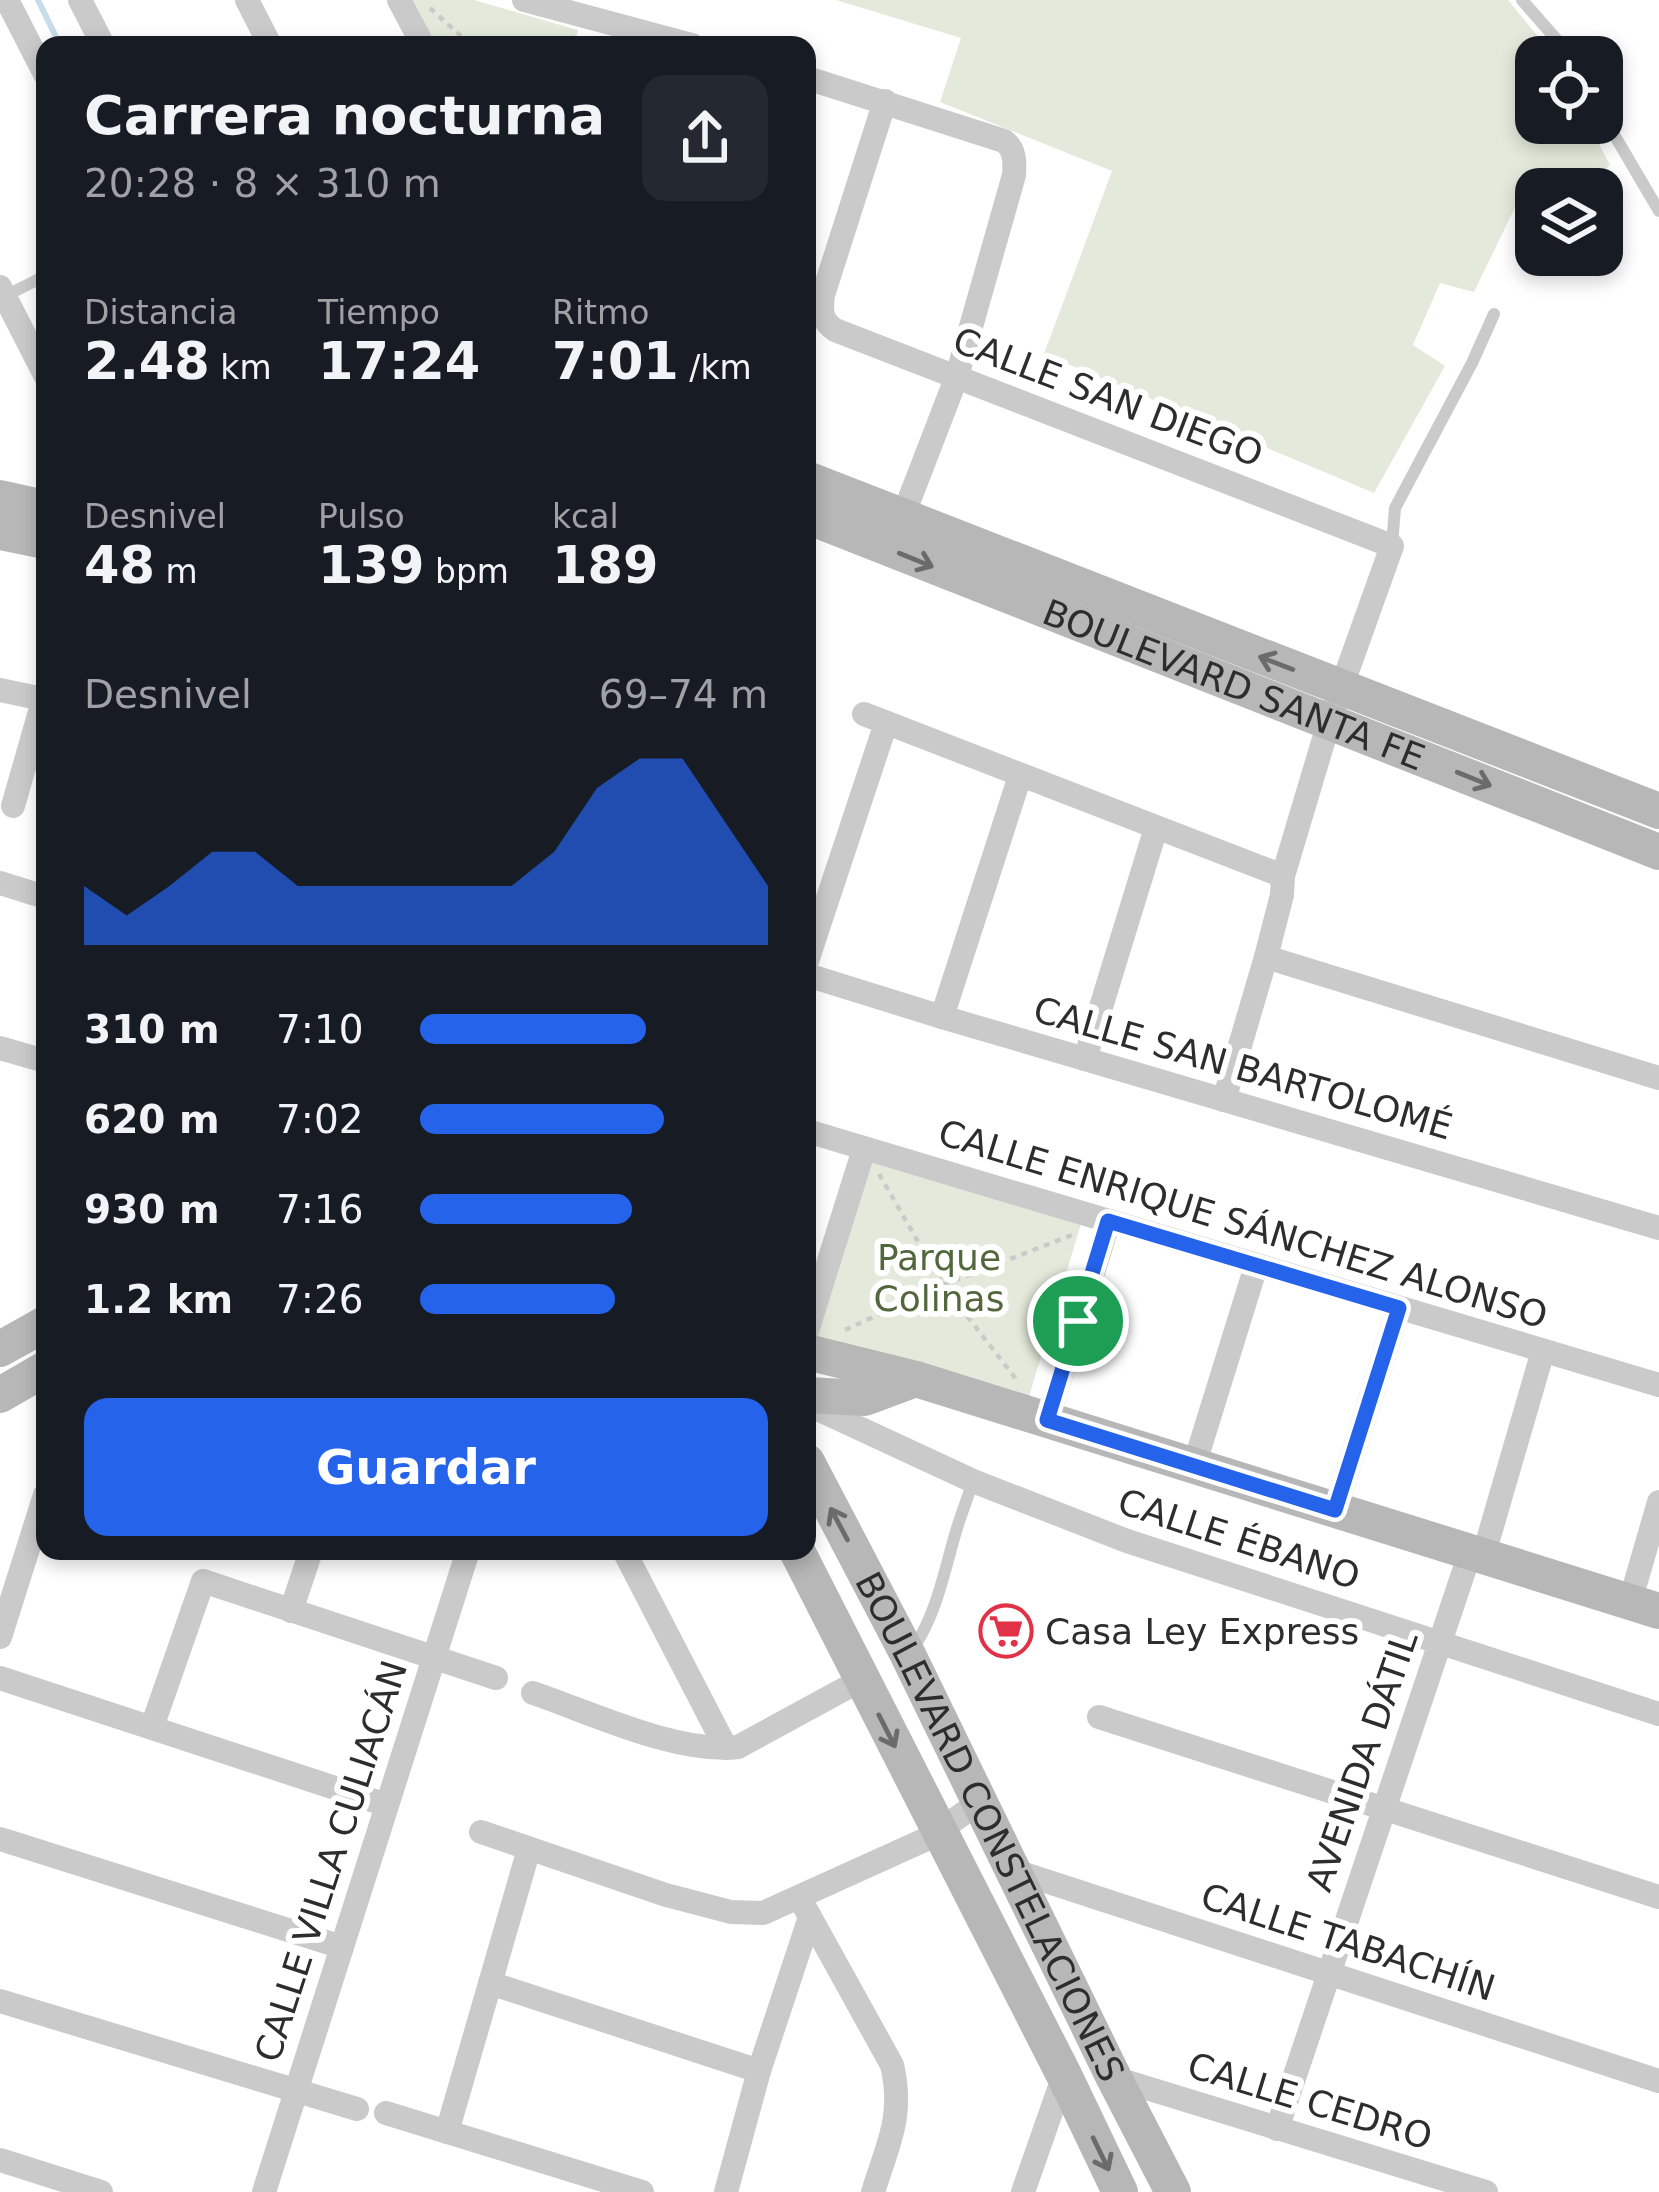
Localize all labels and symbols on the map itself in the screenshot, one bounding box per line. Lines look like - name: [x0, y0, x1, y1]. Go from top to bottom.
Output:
- street label: CALLE SAN DIEGO: [948, 319, 1268, 475]
- one-way arrow: [896, 551, 933, 572]
- street label: BOULEVARD SANTA FE: [1037, 591, 1431, 778]
- one-way arrow: [1258, 651, 1295, 672]
- one-way arrow: [1455, 770, 1492, 791]
- street label: CALLE SAN BARTOLOMÉ: [1029, 989, 1457, 1147]
- street label: CALLE ENRIQUE SÁNCHEZ ALONSO: [934, 1112, 1552, 1336]
- park label: Parque Colinas: [874, 1237, 1004, 1319]
- pin: [1027, 1270, 1129, 1372]
- street label: CALLE ÉBANO: [1113, 1481, 1365, 1597]
- one-way arrow: [827, 1506, 850, 1542]
- street label: BOULEVARD CONSTELACIONES: [848, 1565, 1133, 2088]
- supermarket icon: Casa Ley Express: [978, 1603, 1034, 1659]
- place label: Casa Ley Express: [1045, 1611, 1359, 1652]
- street label: AVENIDA DÁTIL: [1298, 1626, 1426, 1896]
- street label: CALLE VILLA CULIACÁN: [247, 1655, 415, 2067]
- one-way arrow: [877, 1712, 900, 1748]
- street label: CALLE TABACHÍN: [1196, 1875, 1500, 2009]
- street label: CALLE CEDRO: [1183, 2044, 1437, 2158]
- one-way arrow: [1091, 2135, 1113, 2171]

